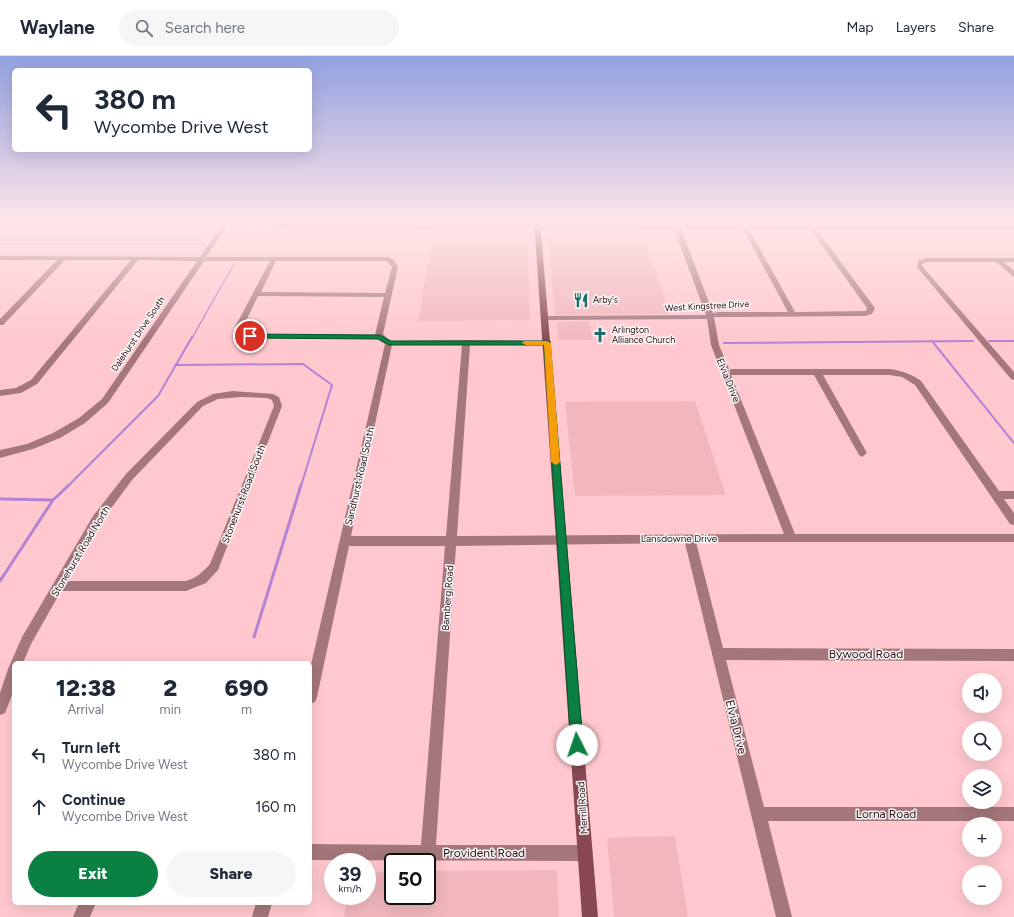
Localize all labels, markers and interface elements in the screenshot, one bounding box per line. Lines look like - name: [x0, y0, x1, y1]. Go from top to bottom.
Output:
- search box: [119, 10, 399, 46]
- text: Waylane: [20, 16, 95, 39]
- icon: search: [133, 17, 155, 39]
- text: Search here: [165, 19, 245, 37]
- text: Map: [846, 19, 874, 36]
- text: Layers: [896, 19, 936, 36]
- text: Share: [958, 19, 994, 36]
- text: 380 m: [94, 82, 176, 116]
- icon: left: [28, 84, 80, 136]
- text: Wycombe Drive West: [94, 116, 268, 138]
- restaurant icon: Arby's: [572, 291, 590, 309]
- street label: Dalehurst Drive South: [108, 294, 167, 373]
- place label: Arby's: [593, 294, 618, 305]
- street label: West Kingstree Drive: [665, 298, 749, 313]
- pin: [233, 319, 267, 353]
- place label: Arlington Alliance Church: [612, 324, 675, 345]
- icon: arrive: [239, 325, 261, 347]
- church icon: Arlington Alliance Church: [591, 326, 609, 344]
- street label: Elvia Drive: [714, 356, 743, 405]
- street label: Sandhurst Road South: [342, 425, 377, 527]
- street label: Stonehurst Road South: [219, 443, 268, 545]
- street label: Stonehurst Road North: [48, 503, 113, 599]
- street label: Lansdowne Drive: [641, 532, 718, 545]
- street label: Bamberg Road: [439, 565, 456, 631]
- street label: Bywood Road: [829, 647, 903, 661]
- text: 12:38: [56, 673, 116, 702]
- text: 2: [163, 673, 177, 702]
- text: 690: [225, 673, 268, 702]
- map controls: [962, 673, 1002, 905]
- button: sound: [962, 673, 1002, 713]
- street label: Elvia Drive: [722, 698, 750, 756]
- text: Arrival: [67, 702, 104, 717]
- text: min: [160, 702, 181, 717]
- text: m: [241, 702, 252, 717]
- button: search: [962, 721, 1002, 761]
- position arrow: [556, 724, 598, 766]
- text: Turn left: [62, 739, 120, 757]
- icon: left: [28, 744, 50, 766]
- text: 380 m: [253, 746, 296, 764]
- text: Wycombe Drive West: [62, 757, 188, 772]
- button: layers: [962, 769, 1002, 809]
- street label: Merrill Road: [574, 781, 591, 835]
- text: Continue: [62, 791, 125, 809]
- icon: ahead: [28, 796, 50, 818]
- text: 160 m: [255, 798, 296, 816]
- street label: Lorna Road: [856, 807, 916, 821]
- text: Wycombe Drive West: [62, 809, 188, 824]
- button: +: [962, 817, 1002, 857]
- street label: Provident Road: [443, 846, 525, 860]
- button: Exit: [28, 851, 158, 897]
- button: Share: [166, 851, 296, 897]
- speed limit sign: 50: [384, 853, 436, 905]
- text: 39: [339, 862, 361, 886]
- button: −: [962, 865, 1002, 905]
- text: km/h: [339, 882, 361, 895]

